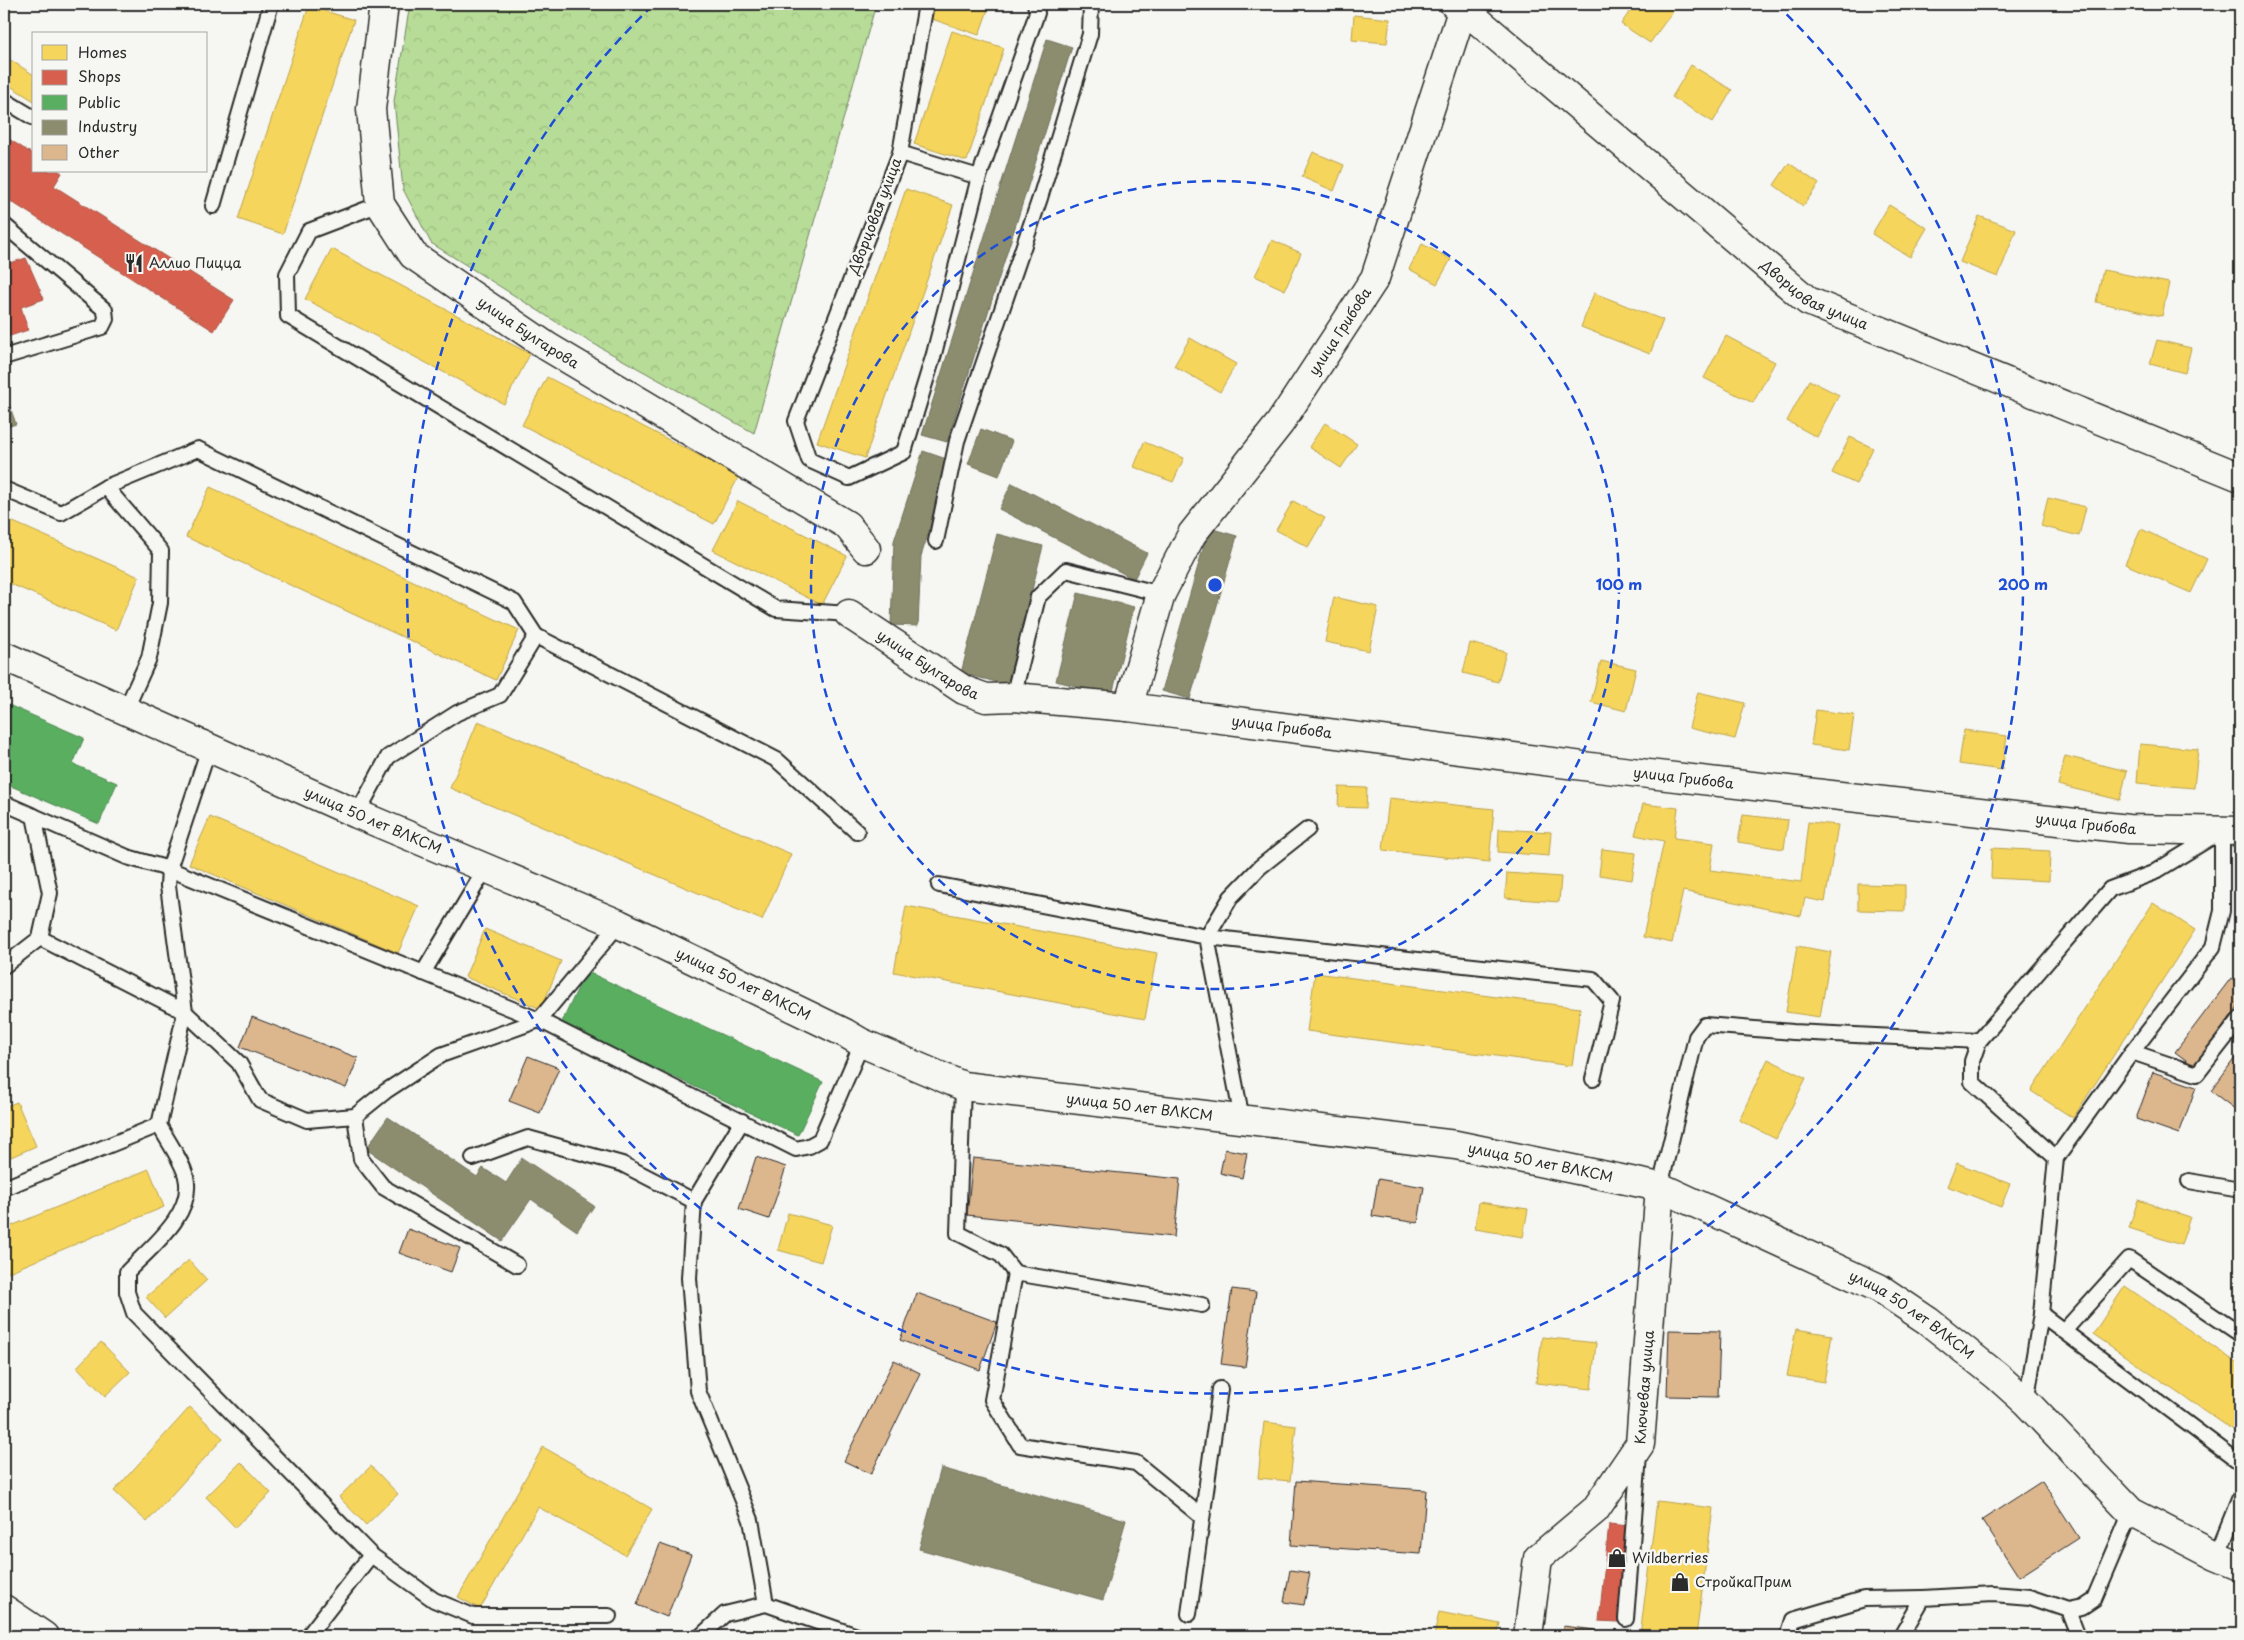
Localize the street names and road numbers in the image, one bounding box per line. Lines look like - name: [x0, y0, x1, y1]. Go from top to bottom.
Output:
- street label: Дворцовая улица: [842, 154, 906, 278]
- street label: Дворцовая улица: [1756, 254, 1872, 335]
- street label: улица Грибова: [1303, 283, 1376, 379]
- street label: улица Булгарова: [474, 291, 583, 373]
- street label: улица Булгарова: [873, 624, 982, 705]
- street label: улица Грибова: [1230, 710, 1333, 743]
- street label: улица Грибова: [1632, 761, 1735, 794]
- street label: улица 50 лет ВЛКСМ: [301, 781, 445, 858]
- street label: улица Грибова: [2035, 807, 2137, 839]
- street label: улица 50 лет ВЛКСМ: [673, 942, 815, 1025]
- street label: улица 50 лет ВЛКСМ: [1065, 1087, 1214, 1126]
- street label: улица 50 лет ВЛКСМ: [1466, 1137, 1615, 1187]
- street label: улица 50 лет ВЛКСМ: [1846, 1265, 1979, 1364]
- street label: Ключевая улица: [1629, 1329, 1659, 1445]

